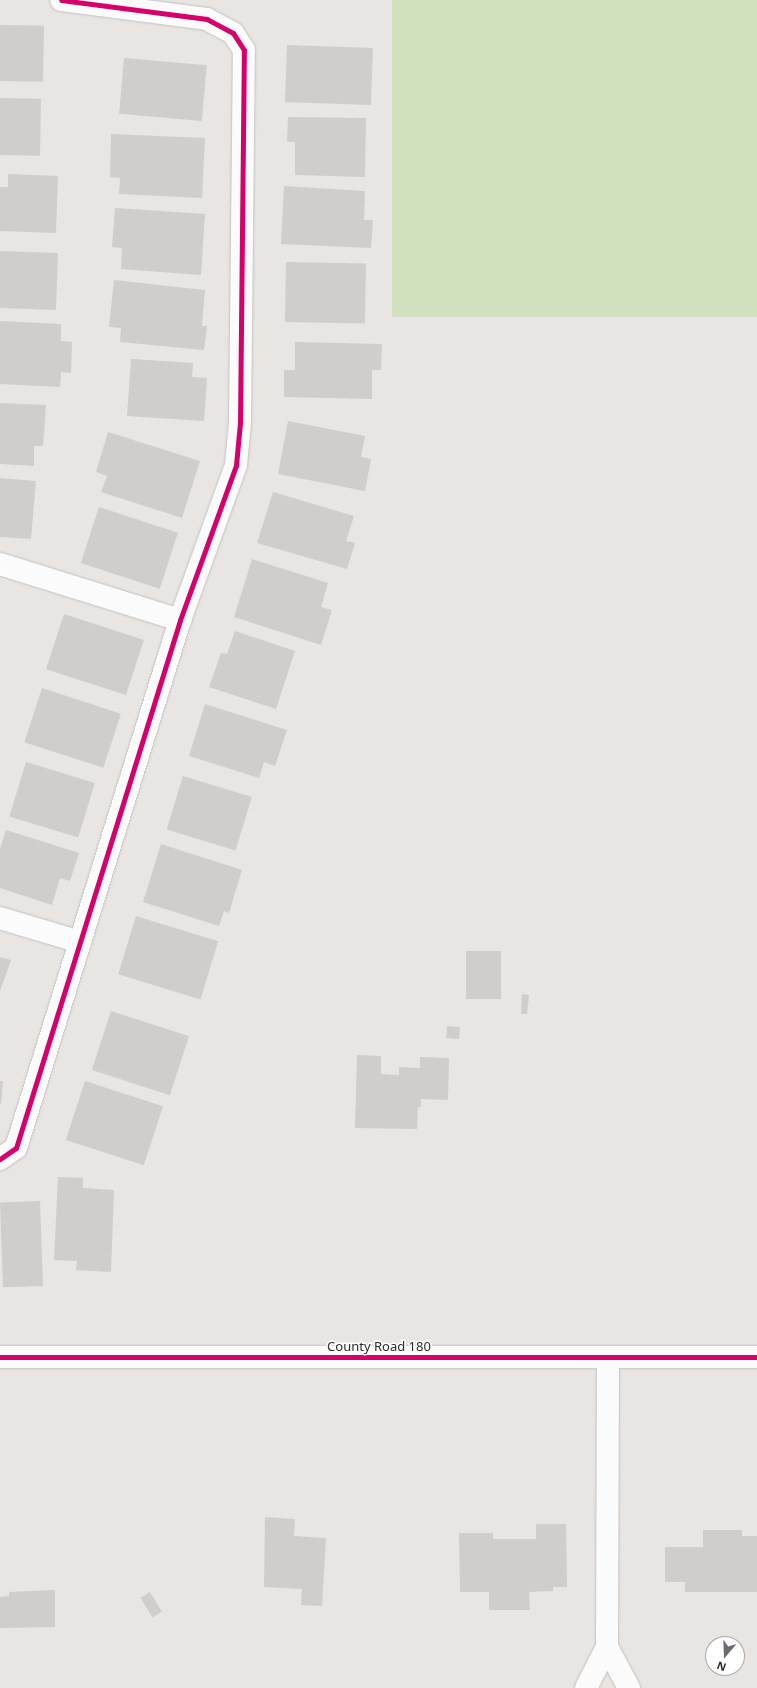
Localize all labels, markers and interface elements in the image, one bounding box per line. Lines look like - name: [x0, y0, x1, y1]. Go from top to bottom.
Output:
- street label: County Road 180: [327, 1338, 431, 1354]
- north arrow: [705, 1636, 745, 1676]
- text: N: [715, 1658, 728, 1675]

